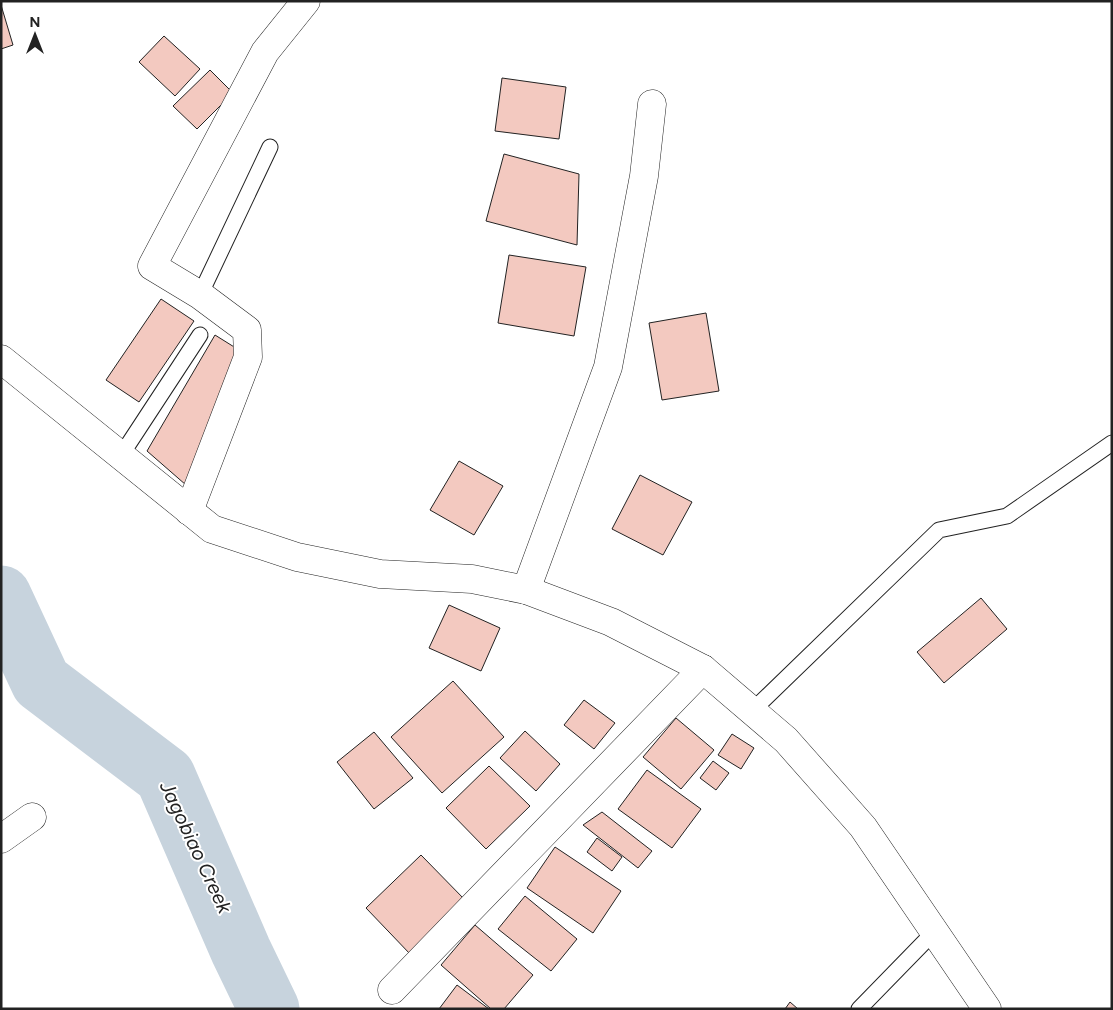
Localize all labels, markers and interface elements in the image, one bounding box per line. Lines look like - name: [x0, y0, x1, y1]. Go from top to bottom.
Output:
- north arrow: [10, 10, 60, 60]
- text: N: [30, 14, 40, 31]
- water label: Jagobiao Creek: [155, 776, 238, 918]

